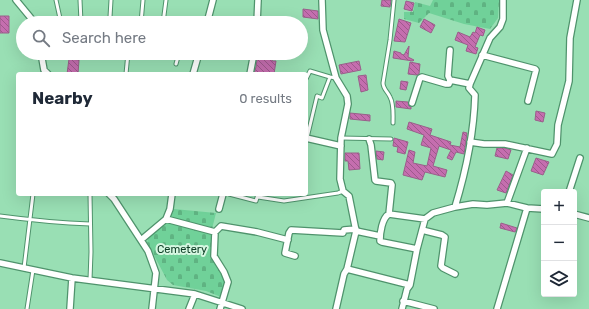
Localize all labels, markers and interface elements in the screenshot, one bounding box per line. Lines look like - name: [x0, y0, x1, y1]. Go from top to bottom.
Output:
- search box: [16, 16, 308, 60]
- icon: search: [30, 27, 52, 49]
- text: Search here: [62, 29, 146, 47]
- text: Nearby: [32, 88, 93, 108]
- text: 0 results: [239, 91, 292, 106]
- map controls: [541, 189, 577, 297]
- button: +: [541, 189, 577, 225]
- button: −: [541, 225, 577, 261]
- park label: Cemetery: [157, 243, 207, 256]
- button: layers: [541, 261, 577, 297]

